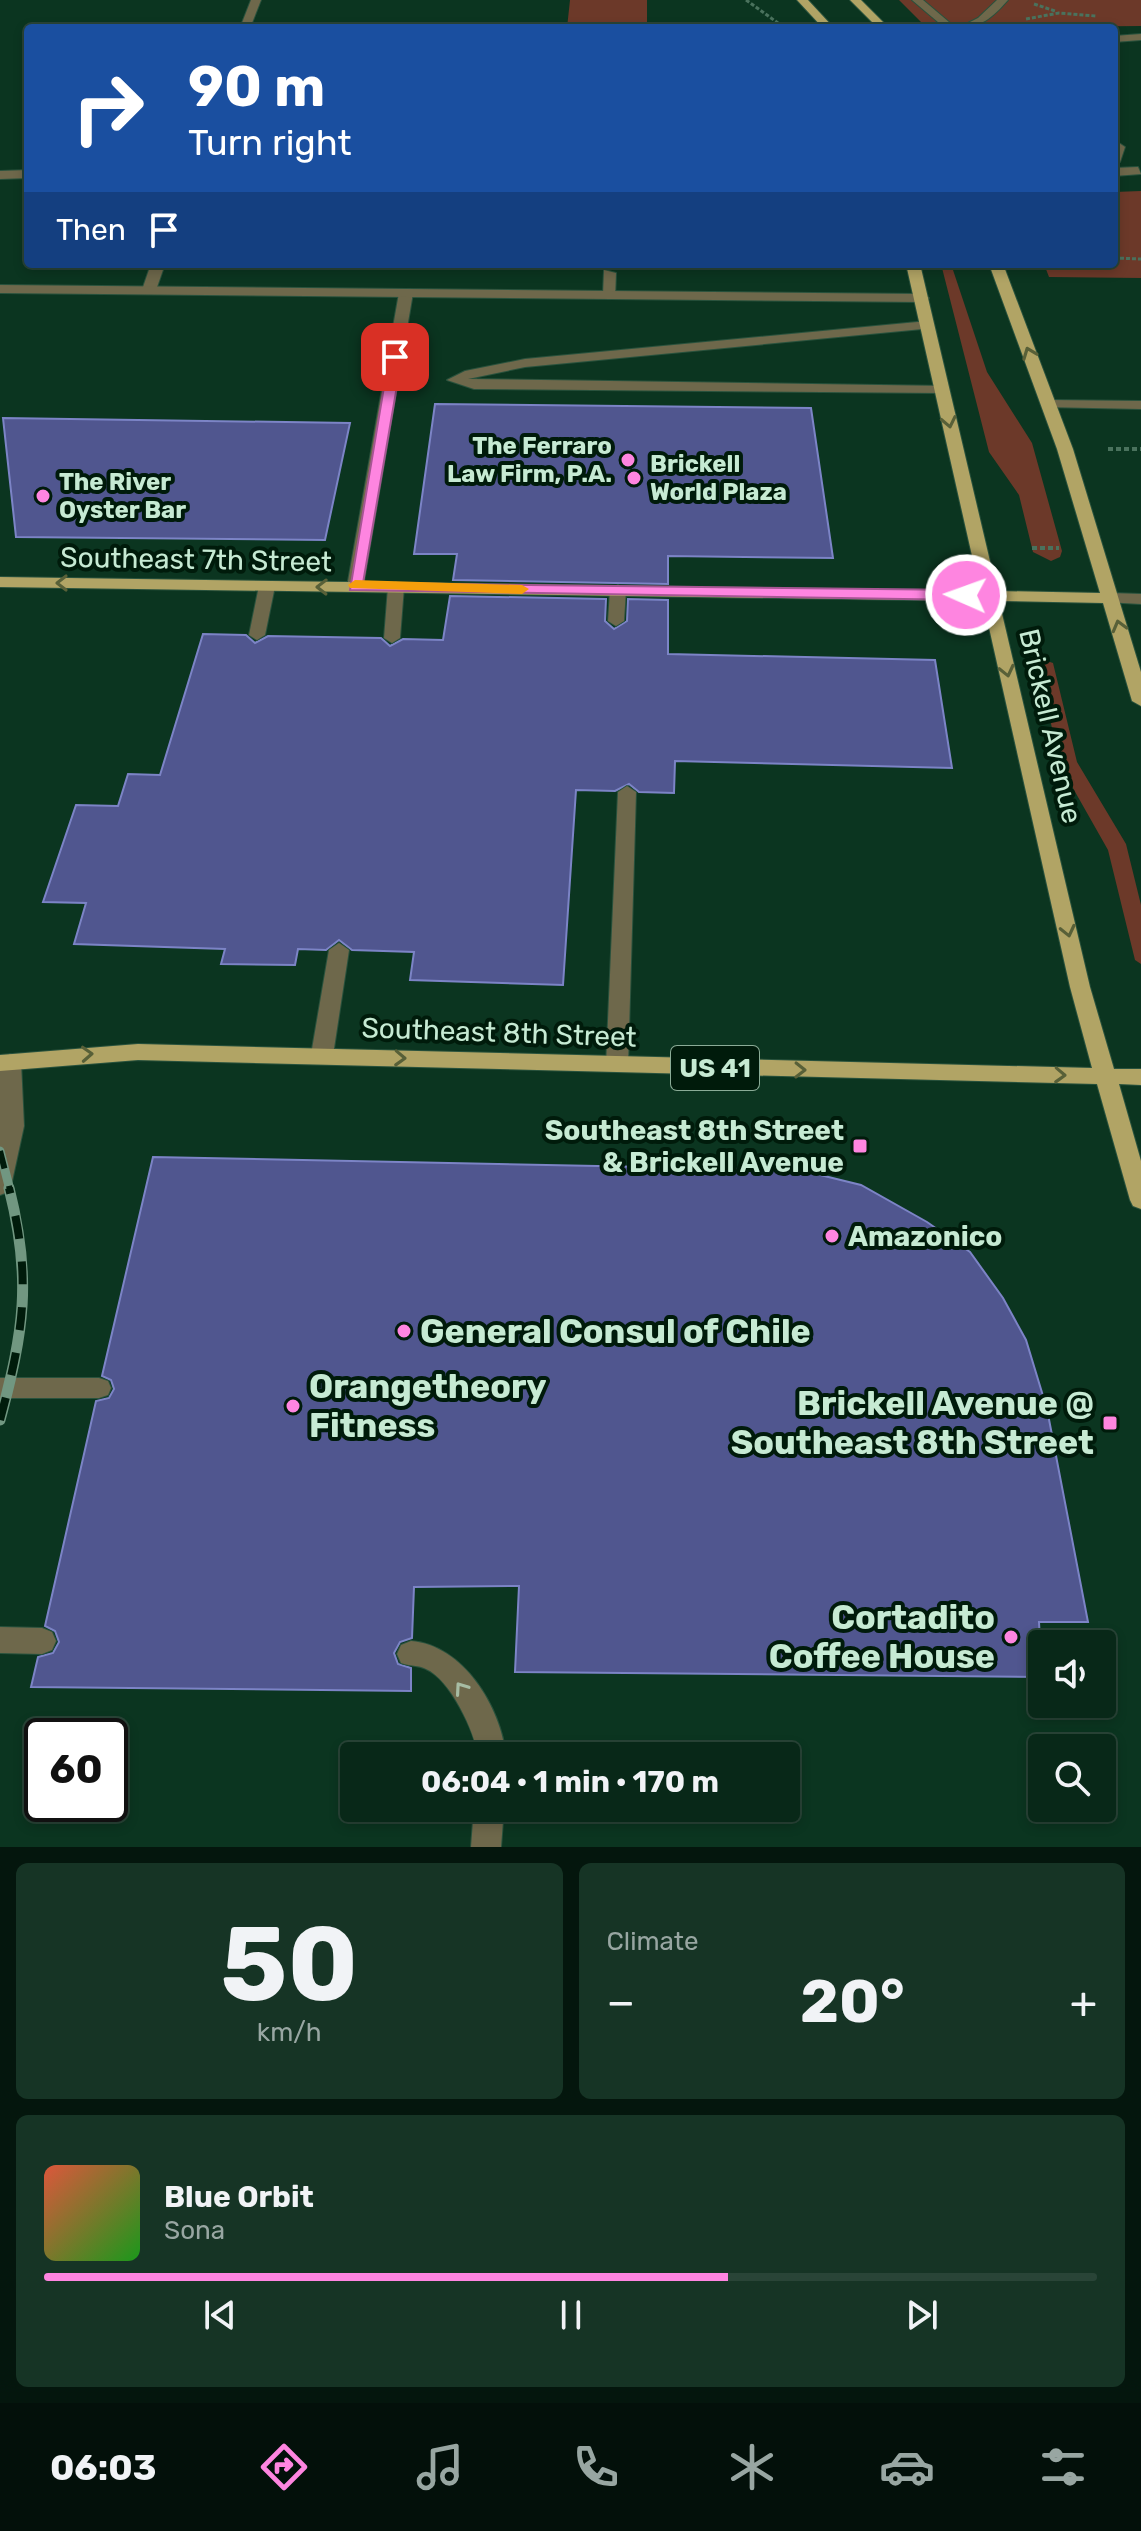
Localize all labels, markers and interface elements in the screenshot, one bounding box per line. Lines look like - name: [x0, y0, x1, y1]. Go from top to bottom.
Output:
- text: 90 m: [188, 54, 325, 120]
- icon: right: [56, 56, 160, 160]
- text: Turn right: [188, 121, 352, 164]
- icon: arrive: [142, 208, 186, 252]
- text: Then: [56, 212, 126, 248]
- pin: [361, 323, 429, 391]
- icon: arrive: [373, 335, 417, 379]
- one-way arrow: [1022, 347, 1039, 361]
- one-way arrow: [940, 415, 957, 429]
- place label: The Ferraro Law Firm, P.A.: [447, 432, 612, 488]
- place label: Brickell World Plaza: [650, 450, 787, 506]
- marker: The Ferraro Law Firm, P.A.: [619, 451, 637, 469]
- place label: The River Oyster Bar: [59, 468, 186, 524]
- marker: Brickell World Plaza: [625, 469, 643, 487]
- marker: The River Oyster Bar: [34, 487, 52, 505]
- street label: Southeast 7th Street: [60, 541, 332, 578]
- position arrow: [924, 553, 1008, 637]
- one-way arrow: [55, 574, 68, 592]
- one-way arrow: [315, 578, 328, 595]
- one-way arrow: [1111, 620, 1128, 634]
- street label: Brickell Avenue: [1012, 626, 1089, 827]
- one-way arrow: [998, 664, 1015, 678]
- one-way arrow: [1058, 924, 1075, 937]
- street label: Southeast 8th Street: [361, 1011, 637, 1054]
- one-way arrow: [81, 1046, 94, 1063]
- road number: US 41: [671, 1046, 759, 1090]
- one-way arrow: [394, 1050, 407, 1067]
- one-way arrow: [794, 1061, 807, 1079]
- one-way arrow: [1054, 1066, 1067, 1084]
- place label: Southeast 8th Street & Brickell Avenue: [545, 1114, 844, 1179]
- marker: Southeast 8th Street & Brickell Avenue: [851, 1137, 869, 1155]
- place label: Amazonico: [848, 1220, 1002, 1253]
- marker: Amazonico: [823, 1227, 841, 1245]
- place label: General Consul of Chile: [420, 1311, 811, 1352]
- marker: General Consul of Chile: [395, 1322, 413, 1340]
- place label: Orangetheory Fitness: [309, 1366, 547, 1446]
- place label: Brickell Avenue @ Southeast 8th Street: [731, 1383, 1094, 1463]
- marker: Orangetheory Fitness: [284, 1397, 302, 1415]
- marker: Brickell Avenue @ Southeast 8th Street: [1101, 1414, 1119, 1432]
- place label: Cortadito Coffee House: [769, 1597, 995, 1677]
- marker: Cortadito Coffee House: [1002, 1628, 1020, 1646]
- map controls: [1028, 1630, 1116, 1822]
- button: sound: [1028, 1630, 1116, 1718]
- one-way arrow: [456, 1682, 471, 1696]
- speed limit sign: 60: [24, 1718, 128, 1822]
- button: search: [1028, 1734, 1116, 1822]
- text: 06:04 · 1 min · 170 m: [421, 1764, 719, 1800]
- text: 50: [220, 1903, 358, 2026]
- text: Climate: [607, 1926, 699, 1957]
- text: 20°: [800, 1966, 905, 2037]
- text: −: [607, 1976, 635, 2028]
- text: +: [1070, 1976, 1097, 2028]
- text: km/h: [257, 2017, 322, 2048]
- text: Blue Orbit: [164, 2179, 314, 2215]
- text: Sona: [164, 2215, 225, 2246]
- icon: previous: [198, 2293, 242, 2337]
- icon: pause: [549, 2293, 593, 2337]
- icon: next: [900, 2293, 944, 2337]
- icon: directions: [256, 2439, 312, 2495]
- icon: music: [412, 2439, 468, 2495]
- icon: phone: [568, 2439, 624, 2495]
- icon: climate: [724, 2439, 780, 2495]
- icon: car: [879, 2439, 935, 2495]
- icon: filters: [1035, 2439, 1091, 2495]
- text: 06:03: [50, 2446, 157, 2489]

